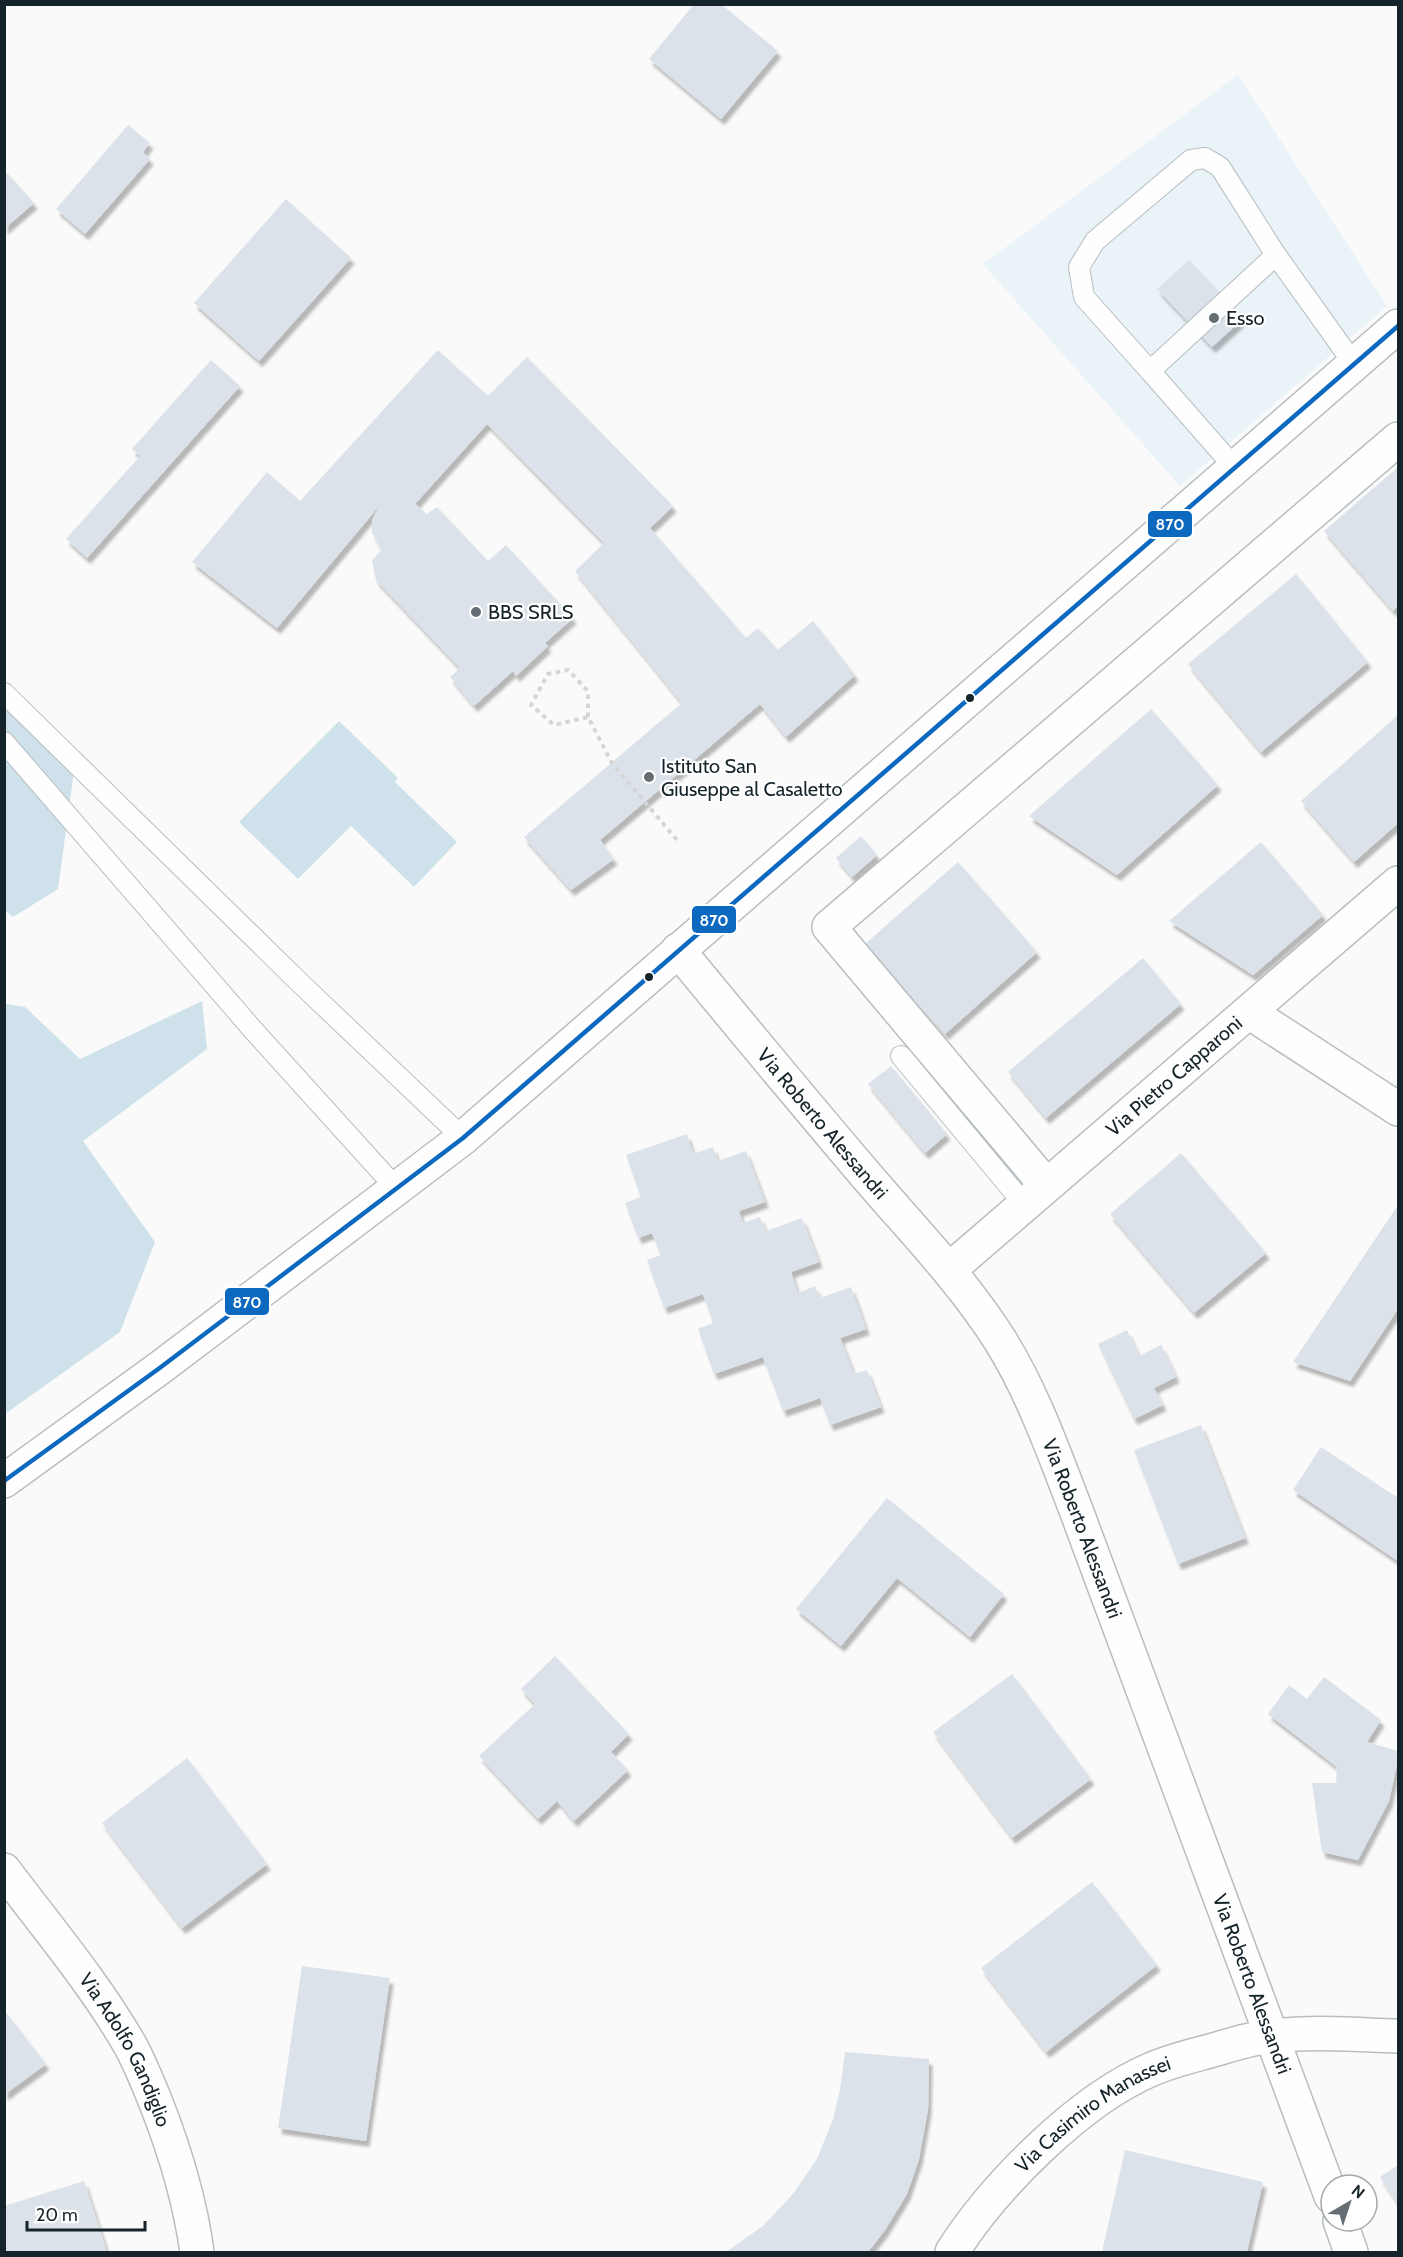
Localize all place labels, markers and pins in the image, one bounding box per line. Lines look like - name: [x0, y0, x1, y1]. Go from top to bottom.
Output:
- place label: Esso: [1226, 306, 1265, 330]
- marker: Esso: [1207, 311, 1221, 325]
- place label: BBS SRLS: [488, 600, 574, 624]
- marker: BBS SRLS: [469, 605, 483, 619]
- unlabelled marker: [964, 692, 976, 704]
- place label: Istituto San Giuseppe al Casaletto: [661, 754, 842, 801]
- marker: Istituto San Giuseppe al Casaletto: [642, 770, 656, 784]
- unlabelled marker: [643, 971, 655, 983]

